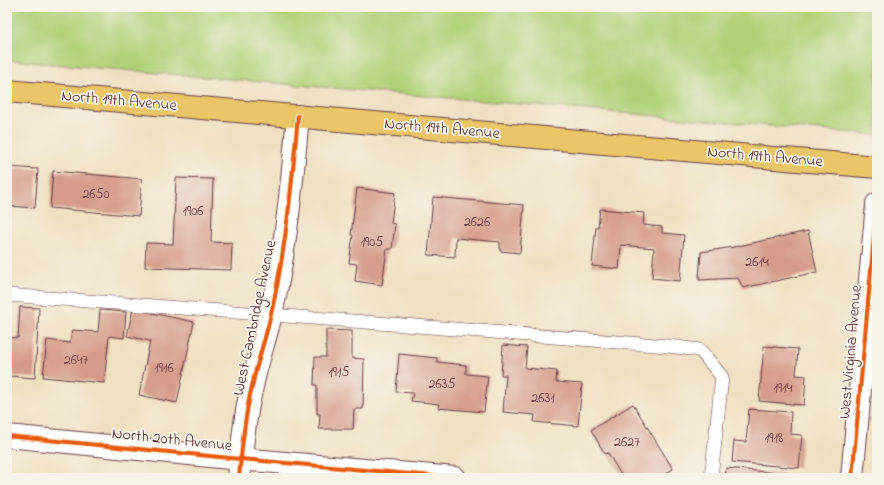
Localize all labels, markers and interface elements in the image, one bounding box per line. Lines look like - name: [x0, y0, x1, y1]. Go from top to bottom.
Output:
- street label: North 19th Avenue: [60, 84, 179, 118]
- street label: North 19th Avenue: [383, 112, 502, 146]
- street label: North 19th Avenue: [706, 140, 825, 174]
- house number: 2650: [82, 184, 110, 205]
- house number: 1906: [183, 201, 203, 222]
- house number: 2626: [464, 212, 490, 233]
- house number: 1905: [361, 232, 383, 253]
- street label: West Cambridge Avenue: [227, 237, 283, 398]
- house number: 2614: [745, 252, 769, 273]
- street label: West Virginia Avenue: [833, 283, 869, 420]
- house number: 2647: [64, 350, 89, 371]
- house number: 1916: [154, 358, 174, 379]
- house number: 1915: [328, 362, 350, 383]
- house number: 2635: [429, 374, 455, 395]
- house number: 1914: [774, 378, 793, 399]
- house number: 2631: [531, 388, 555, 409]
- street label: North 20th Avenue: [111, 422, 234, 458]
- house number: 1918: [765, 428, 783, 449]
- house number: 2627: [614, 432, 640, 453]

